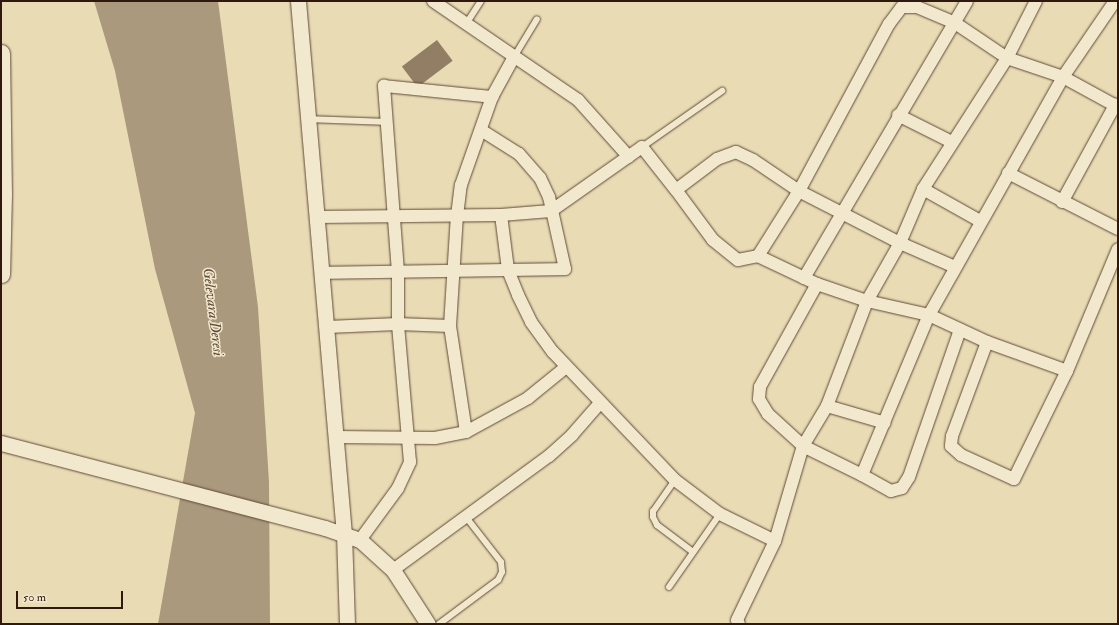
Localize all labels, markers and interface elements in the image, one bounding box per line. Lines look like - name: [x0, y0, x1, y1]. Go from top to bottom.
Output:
- water label: Gelevara Deresi: [199, 267, 227, 357]
- scale bar: [18, 583, 125, 609]
- text: 50 m: [23, 590, 46, 605]

